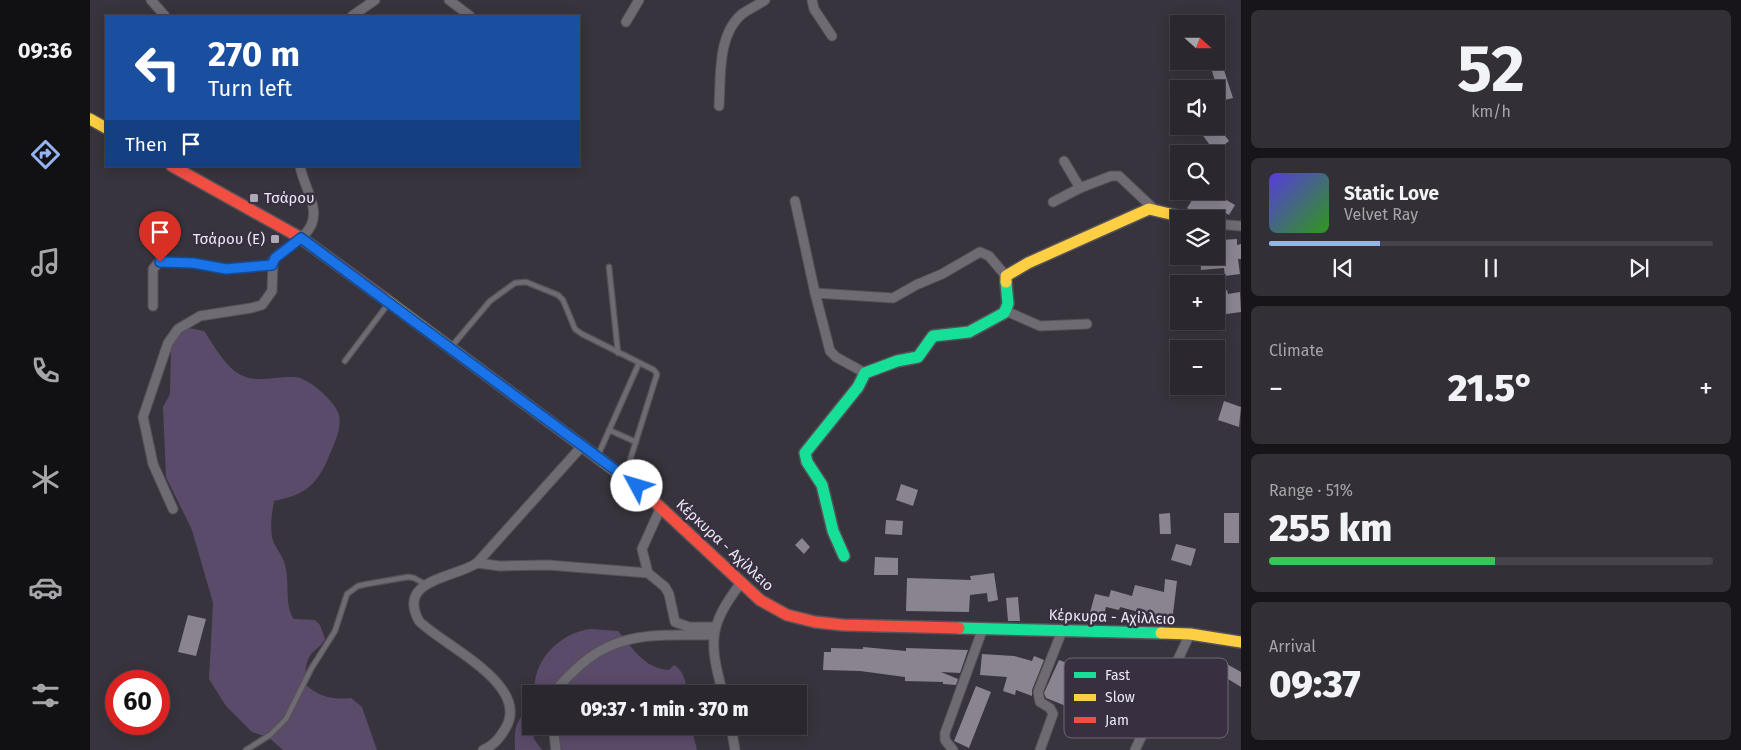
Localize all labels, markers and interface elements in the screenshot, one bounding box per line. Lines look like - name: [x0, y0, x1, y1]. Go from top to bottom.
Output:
- north arrow: [1170, 15, 1225, 70]
- map controls: [1170, 15, 1225, 395]
- text: 52: [1457, 30, 1525, 108]
- text: 270 m: [208, 33, 300, 75]
- icon: left: [125, 35, 190, 100]
- text: 09:36: [18, 37, 72, 64]
- text: Turn left: [208, 75, 292, 102]
- button: sound: [1170, 80, 1225, 135]
- text: km/h: [1471, 102, 1511, 121]
- icon: arrive: [177, 130, 205, 158]
- text: Then: [125, 133, 167, 156]
- icon: directions: [28, 137, 63, 172]
- button: search: [1170, 145, 1225, 200]
- text: Static Love: [1344, 182, 1439, 205]
- place label: Τσάρου: [264, 189, 315, 207]
- marker: Τσάρου: [248, 192, 260, 204]
- text: Velvet Ray: [1344, 205, 1418, 224]
- button: layers: [1170, 210, 1225, 265]
- pin: [139, 211, 181, 262]
- icon: arrive: [146, 218, 174, 246]
- place label: Τσάρου (E): [193, 230, 265, 248]
- marker: Τσάρου (E): [269, 233, 281, 245]
- icon: music: [28, 245, 63, 280]
- icon: previous: [1329, 254, 1357, 282]
- icon: pause: [1477, 254, 1505, 282]
- icon: next: [1625, 254, 1653, 282]
- button: +: [1170, 275, 1225, 330]
- button: −: [1170, 340, 1225, 395]
- text: Climate: [1269, 341, 1324, 360]
- icon: phone: [28, 353, 63, 388]
- text: 21.5°: [1448, 365, 1534, 411]
- text: −: [1269, 372, 1283, 405]
- text: +: [1699, 372, 1713, 405]
- position arrow: [610, 459, 662, 511]
- icon: climate: [28, 462, 63, 497]
- text: Range · 51%: [1269, 481, 1353, 500]
- street label: Κέρκυρα - Αχίλλειο: [672, 495, 778, 595]
- text: 255 km: [1269, 505, 1392, 551]
- icon: car: [28, 570, 63, 605]
- street label: Κέρκυρα - Αχίλλειο: [1048, 606, 1176, 628]
- text: Arrival: [1269, 637, 1316, 656]
- legend: [1064, 658, 1228, 738]
- text: 09:37: [1269, 661, 1361, 707]
- text: Fast: [1105, 667, 1131, 684]
- speed limit sign: 60: [105, 670, 170, 735]
- icon: filters: [28, 678, 63, 713]
- text: Slow: [1105, 689, 1135, 706]
- text: 09:37 · 1 min · 370 m: [580, 698, 749, 721]
- text: Jam: [1105, 712, 1129, 729]

